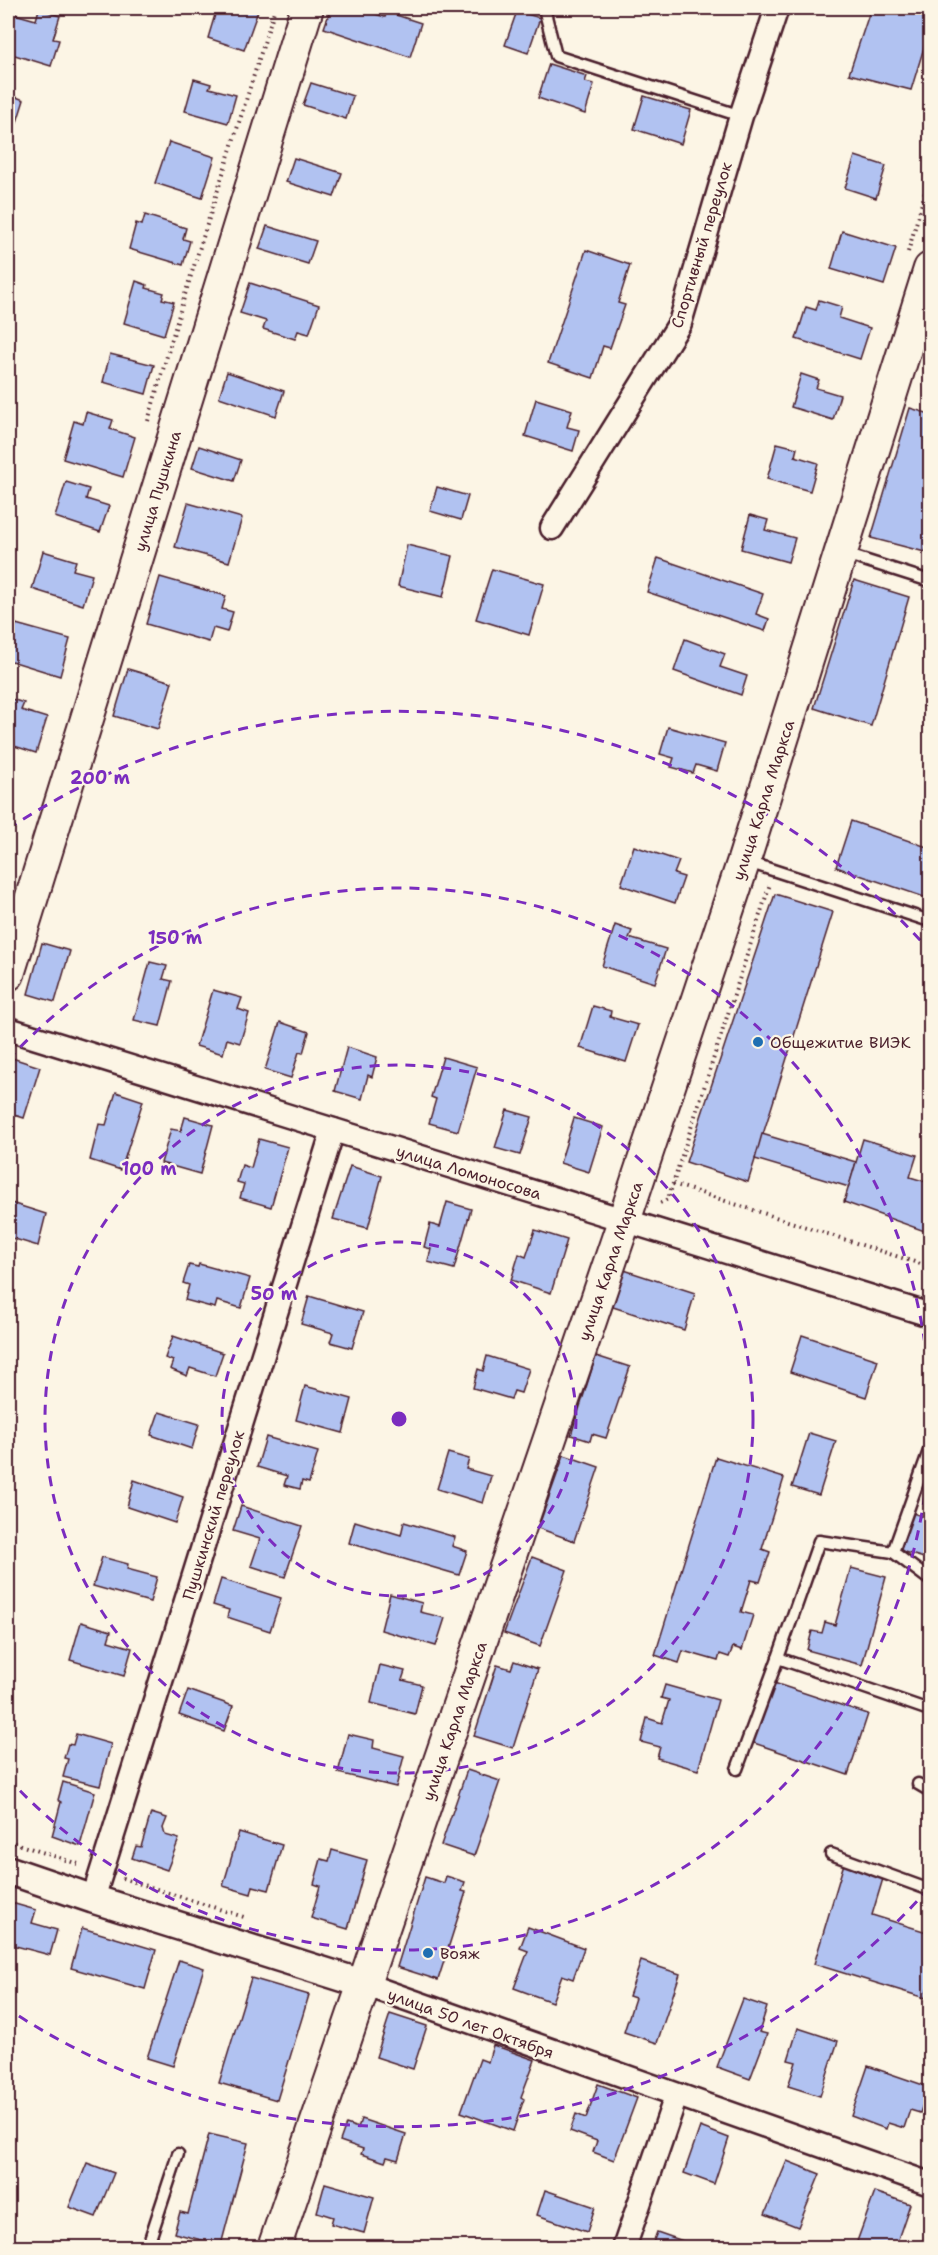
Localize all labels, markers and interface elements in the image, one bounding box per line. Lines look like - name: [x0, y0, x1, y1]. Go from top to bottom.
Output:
- street label: Спортивный переулок: [666, 159, 737, 331]
- street label: улица Пушкина: [129, 428, 186, 554]
- street label: улица Карла Маркса: [728, 717, 799, 883]
- text: 200 m: [70, 766, 131, 790]
- text: 150 m: [148, 926, 203, 950]
- place label: Общежитие ВИЭК: [770, 1032, 911, 1053]
- marker: Общежитие ВИЭК: [751, 1035, 765, 1049]
- street label: улица Ломоносова: [394, 1140, 544, 1205]
- text: 100 m: [121, 1157, 177, 1181]
- street label: улица Карла Маркса: [573, 1179, 648, 1344]
- text: 50 m: [251, 1282, 298, 1306]
- centre of rings: [389, 1409, 409, 1429]
- street label: Пушкинский переулок: [178, 1427, 249, 1603]
- street label: улица Карла Маркса: [417, 1639, 492, 1804]
- place label: Вояж: [440, 1943, 480, 1964]
- marker: Вояж: [421, 1946, 435, 1960]
- street label: улица 50 лет Октября: [385, 1984, 557, 2063]

